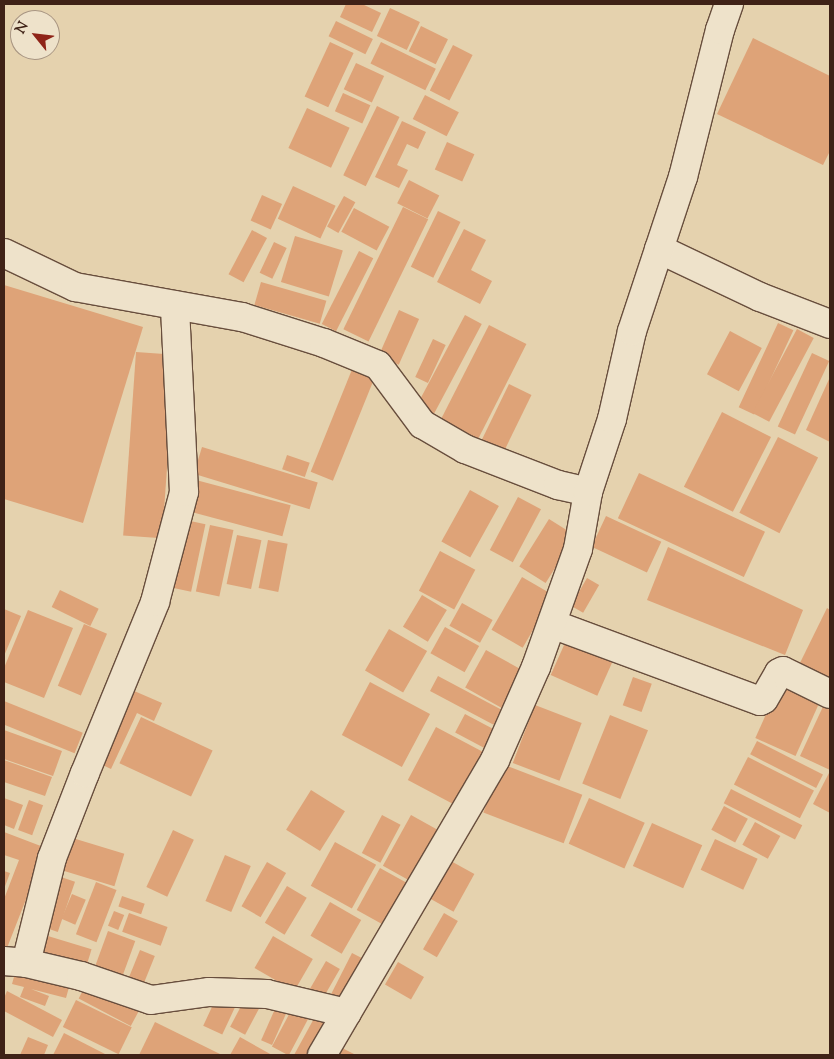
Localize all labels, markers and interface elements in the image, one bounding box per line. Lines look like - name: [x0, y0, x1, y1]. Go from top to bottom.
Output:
- north arrow: [10, 10, 60, 60]
- text: N: [11, 18, 34, 38]

